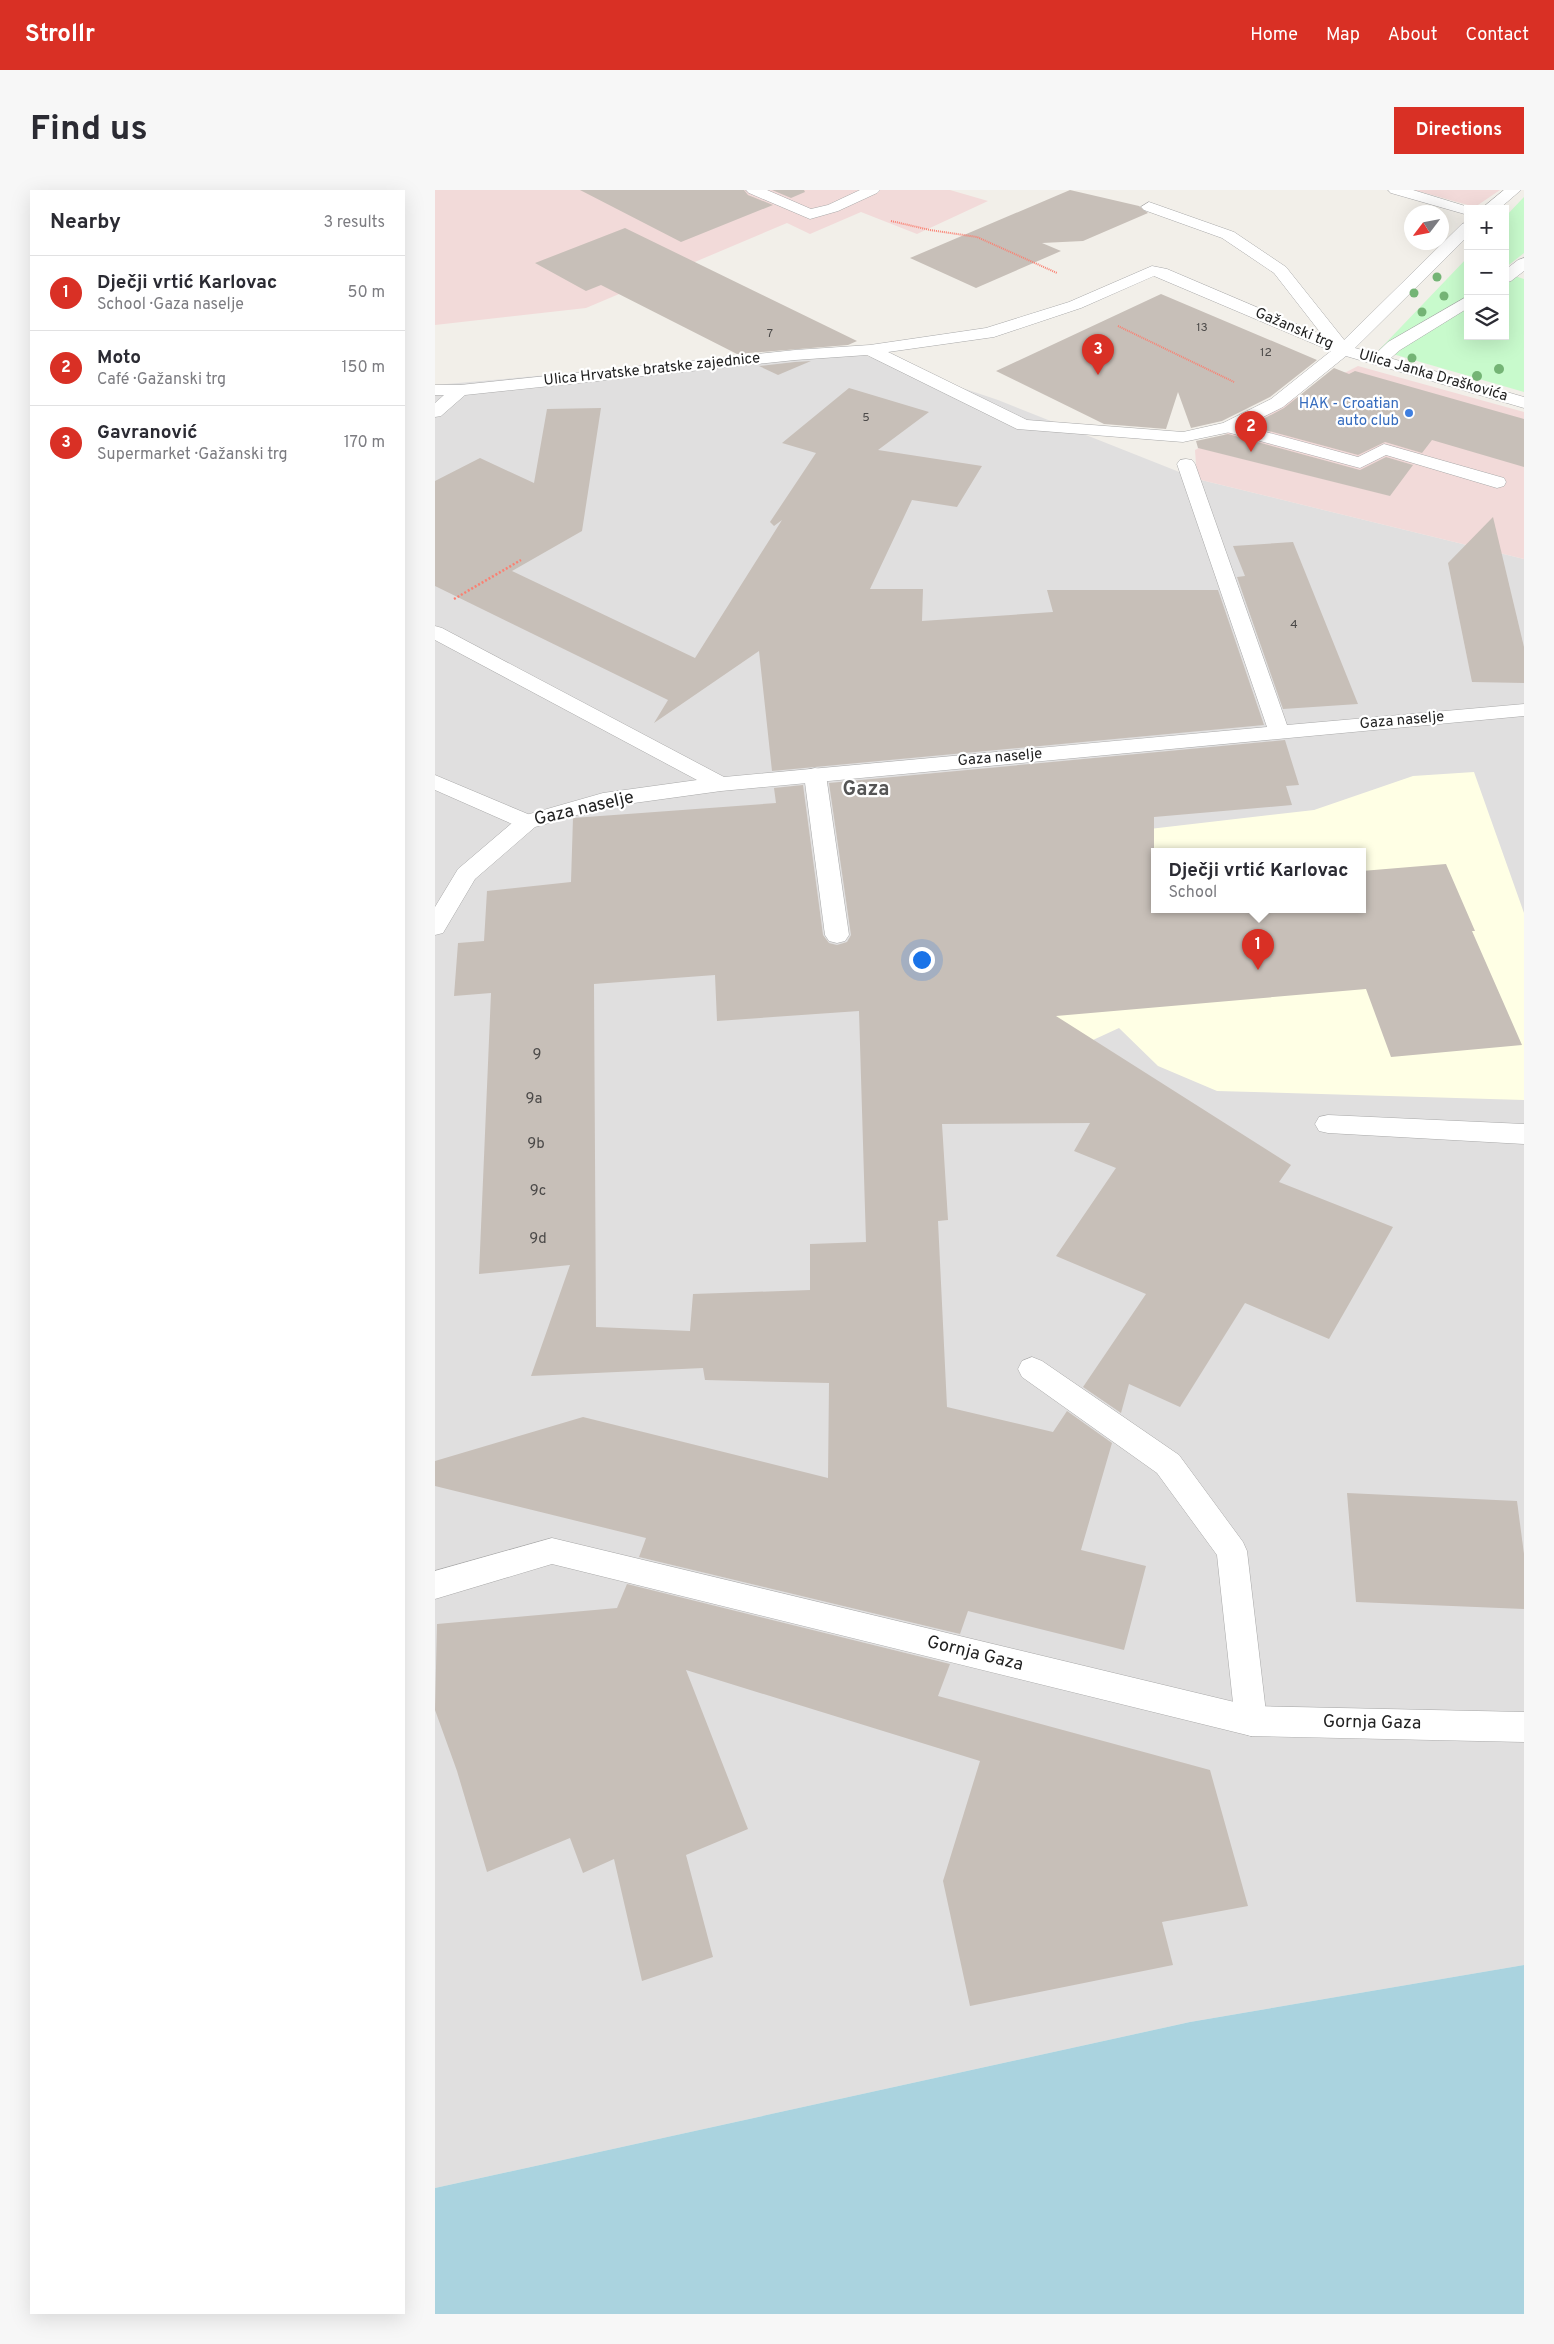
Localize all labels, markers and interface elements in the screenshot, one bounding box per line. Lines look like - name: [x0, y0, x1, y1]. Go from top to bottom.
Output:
- text: Strollr: [25, 20, 95, 50]
- text: Home: [1250, 24, 1298, 47]
- text: Map: [1326, 24, 1360, 47]
- text: About: [1388, 24, 1437, 47]
- text: Contact: [1465, 24, 1529, 47]
- button: Directions: [1394, 107, 1524, 154]
- text: Find us: [30, 108, 148, 152]
- north arrow: [1404, 205, 1449, 250]
- map controls: [1464, 205, 1509, 340]
- button: +: [1464, 205, 1509, 250]
- text: Nearby: [50, 209, 121, 236]
- text: 3 results: [323, 213, 385, 233]
- button: −: [1464, 250, 1509, 295]
- text: Dječji vrtić Karlovac: [97, 271, 277, 295]
- text: 1: [63, 283, 69, 303]
- text: 50 m: [348, 283, 385, 303]
- text: School · Gaza naselje: [97, 295, 244, 315]
- button: layers: [1464, 295, 1509, 340]
- street label: Gažanski trg: [1252, 304, 1336, 354]
- house number: 13: [1196, 320, 1208, 336]
- house number: 7: [767, 326, 773, 342]
- pin: 3: [1082, 334, 1114, 375]
- house number: 12: [1260, 345, 1272, 361]
- text: Moto: [97, 346, 141, 370]
- street label: Ulica Janka Draškovića: [1356, 346, 1510, 406]
- street label: Ulica Hrvatske bratske zajednice: [543, 349, 761, 391]
- text: 2: [61, 358, 71, 378]
- text: 150 m: [342, 358, 385, 378]
- text: Café · Gažanski trg: [97, 370, 226, 390]
- place label: HAK - Croatian auto club: [1299, 395, 1399, 431]
- marker: HAK - Croatian auto club: [1403, 407, 1415, 419]
- house number: 5: [862, 410, 870, 426]
- pin: 2: [1235, 411, 1267, 452]
- text: Gavranović: [97, 421, 198, 445]
- text: 3: [61, 433, 71, 453]
- text: 170 m: [344, 433, 385, 453]
- text: Supermarket · Gažanski trg: [97, 445, 288, 465]
- house number: 4: [1290, 617, 1298, 633]
- street label: Gaza naselje: [1359, 708, 1445, 734]
- street label: Gaza naselje: [957, 745, 1043, 771]
- district label: Gaza: [843, 777, 889, 803]
- street label: Gaza naselje: [532, 786, 636, 832]
- popup: [1151, 848, 1366, 913]
- text: Dječji vrtić Karlovac: [1168, 859, 1349, 883]
- text: School: [1168, 883, 1217, 903]
- pin: 1: [1242, 929, 1274, 970]
- your location: [909, 947, 935, 973]
- house number: 9: [533, 1046, 541, 1065]
- house number: 9a: [526, 1090, 542, 1109]
- house number: 9b: [527, 1135, 545, 1154]
- house number: 9c: [530, 1182, 546, 1201]
- house number: 9d: [529, 1230, 547, 1249]
- street label: Gornja Gaza: [924, 1631, 1026, 1677]
- street label: Gornja Gaza: [1323, 1711, 1421, 1735]

